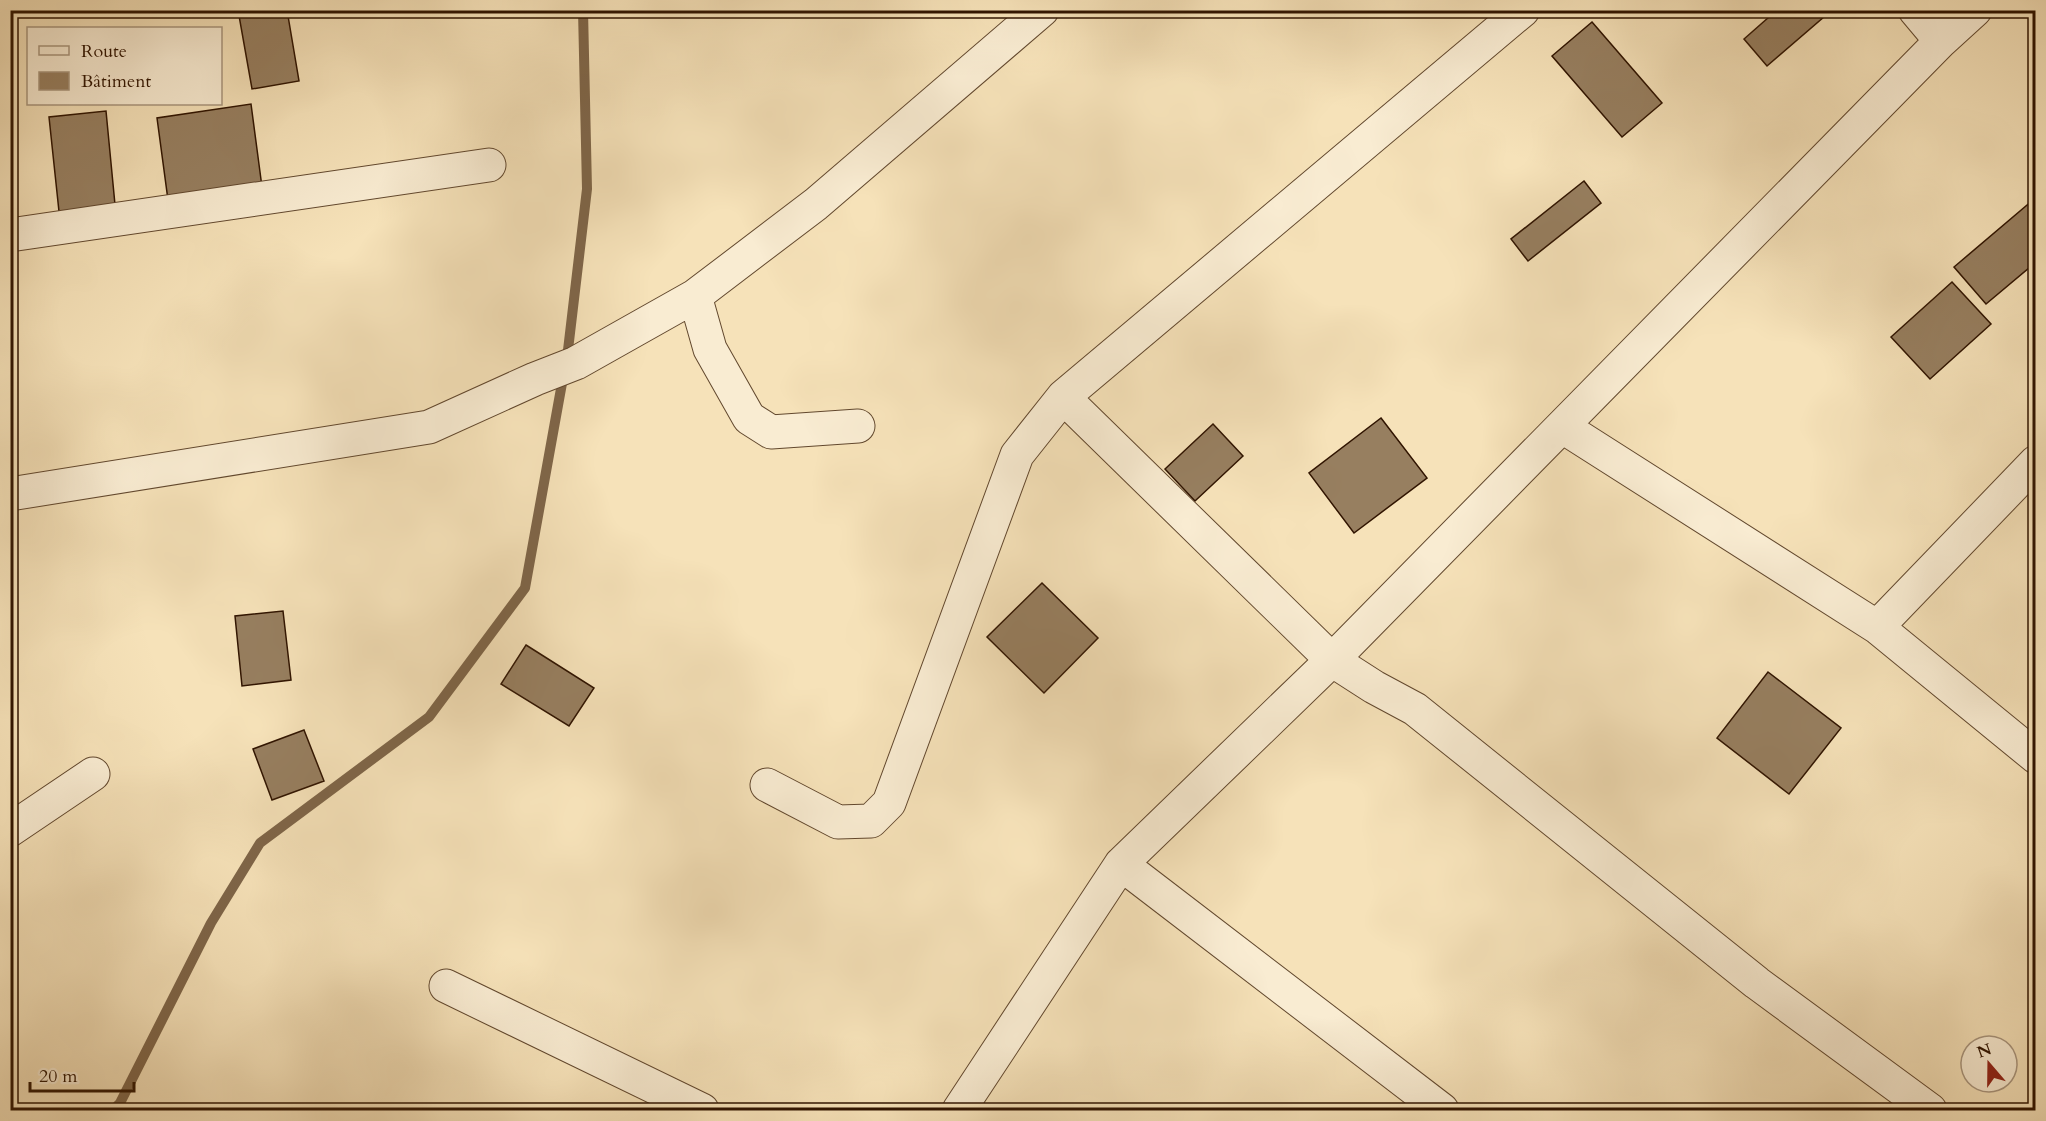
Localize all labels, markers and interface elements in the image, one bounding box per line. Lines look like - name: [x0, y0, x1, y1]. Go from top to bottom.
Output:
- legend: [27, 27, 222, 105]
- text: Route: [81, 39, 127, 64]
- text: Bâtiment: [81, 69, 151, 94]
- north arrow: [1959, 1034, 2019, 1094]
- text: N: [1974, 1038, 1995, 1064]
- scale bar: [30, 1055, 134, 1093]
- text: 20 m: [39, 1064, 78, 1089]

